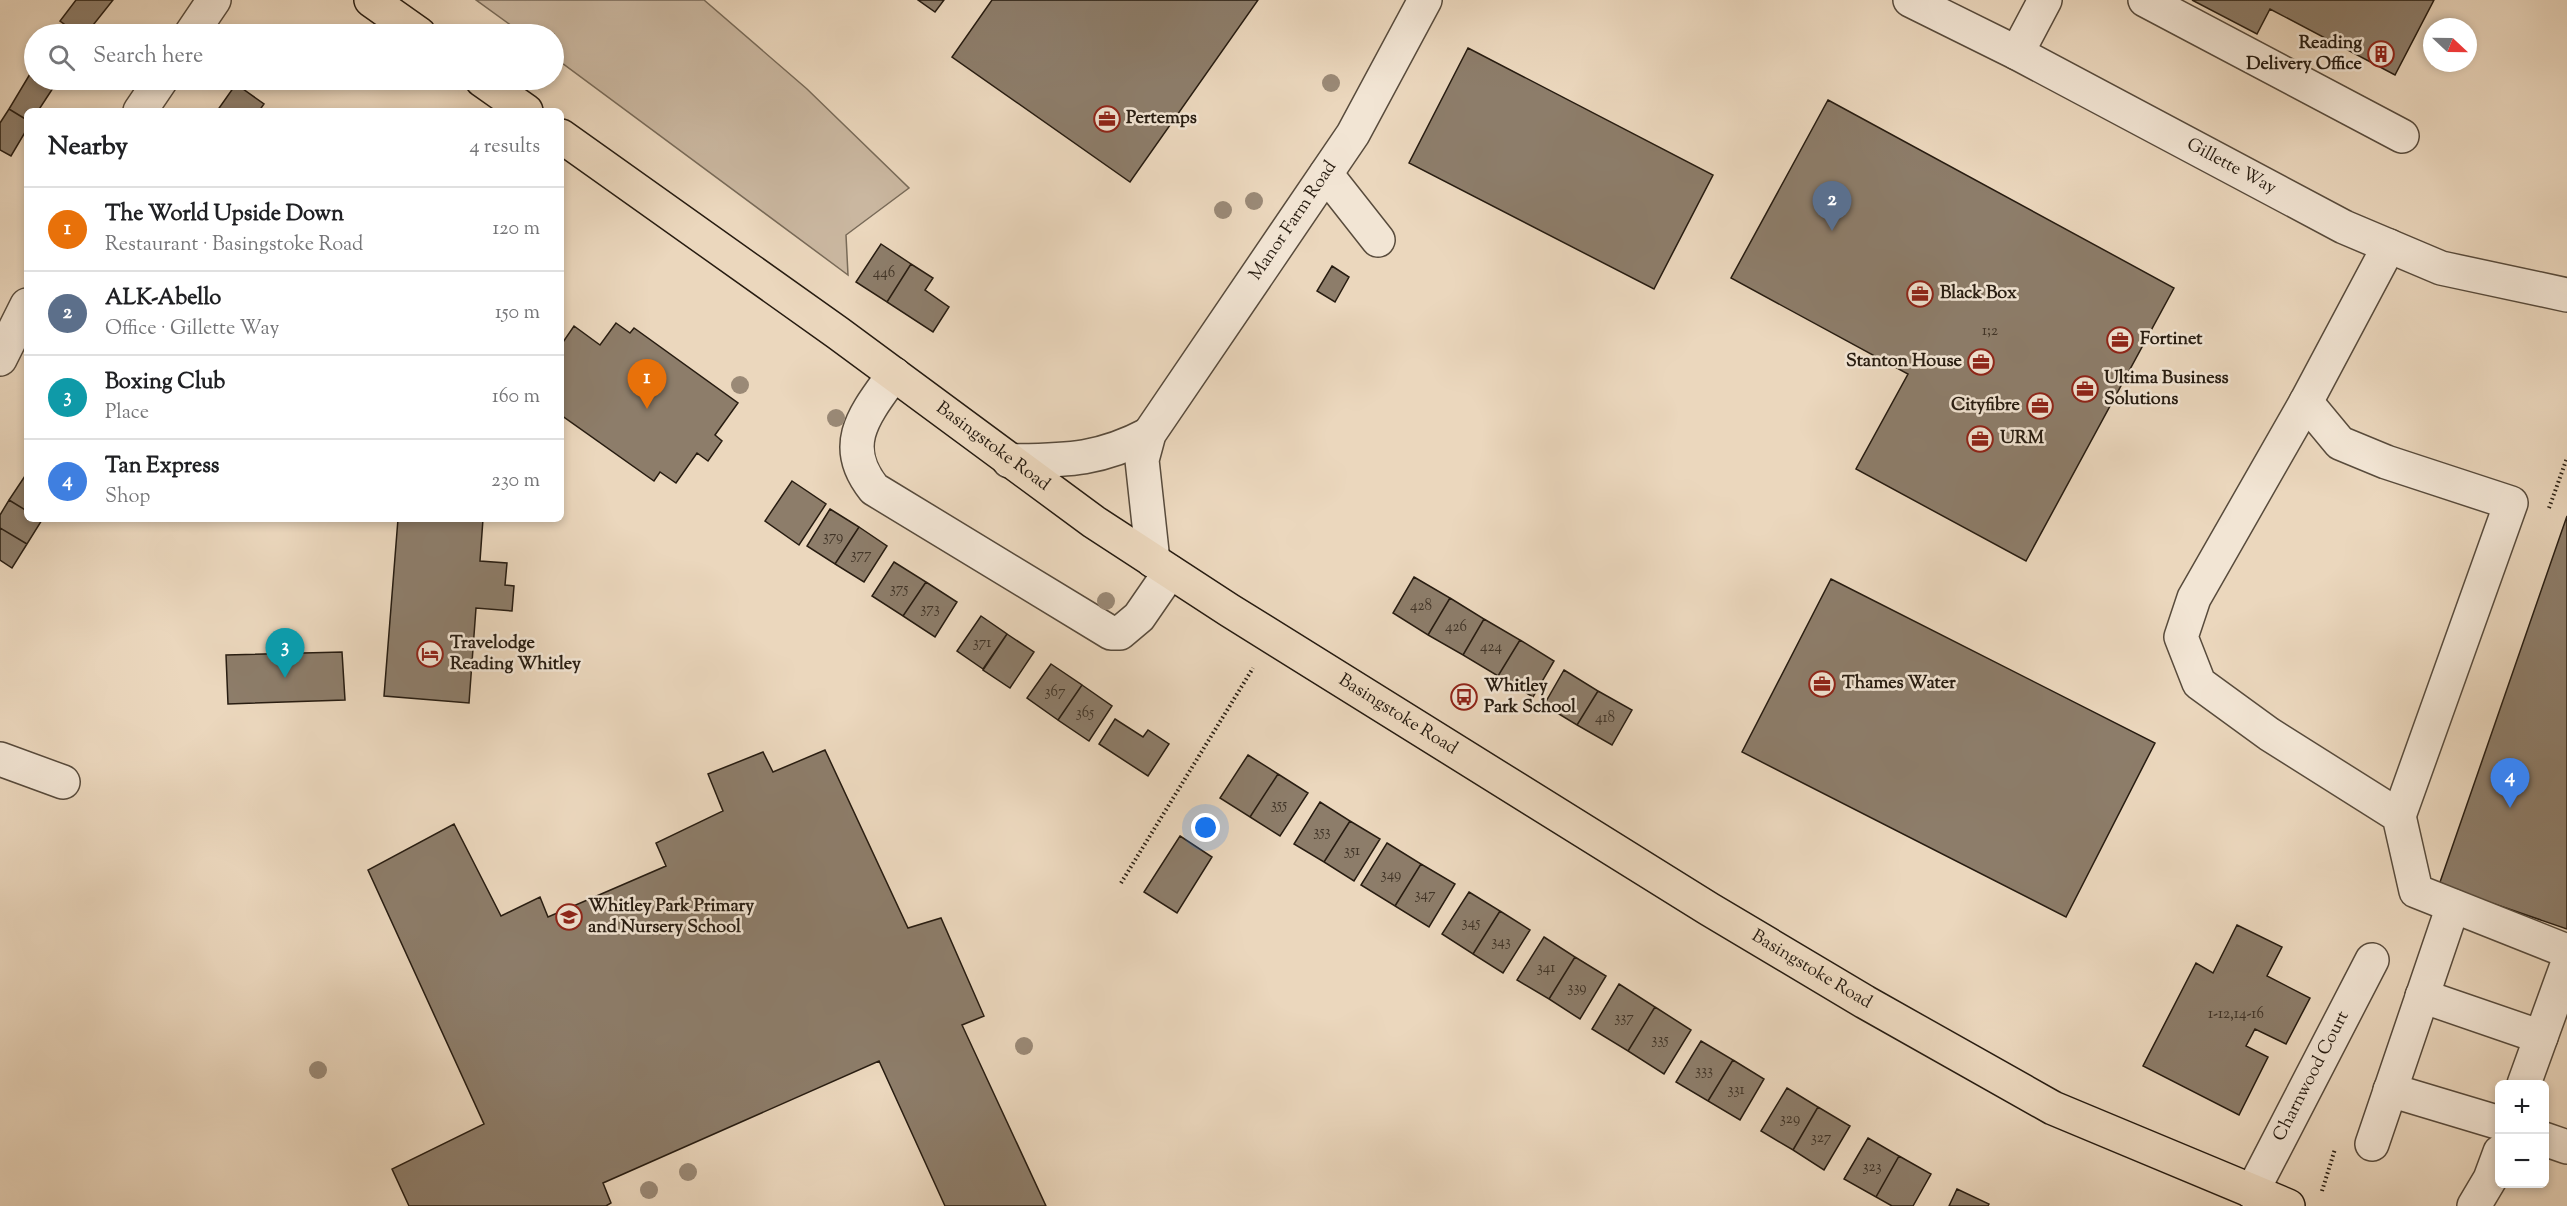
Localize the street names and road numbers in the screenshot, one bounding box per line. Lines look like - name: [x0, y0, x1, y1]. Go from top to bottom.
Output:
- street label: Gillette Way: [2182, 132, 2281, 202]
- street label: Manor Farm Road: [1244, 156, 1344, 286]
- street label: Basingstoke Road: [930, 396, 1055, 498]
- street label: Basingstoke Road: [1333, 668, 1462, 762]
- street label: Basingstoke Road: [1746, 924, 1876, 1016]
- street label: Charnwood Court: [2267, 1007, 2356, 1146]

